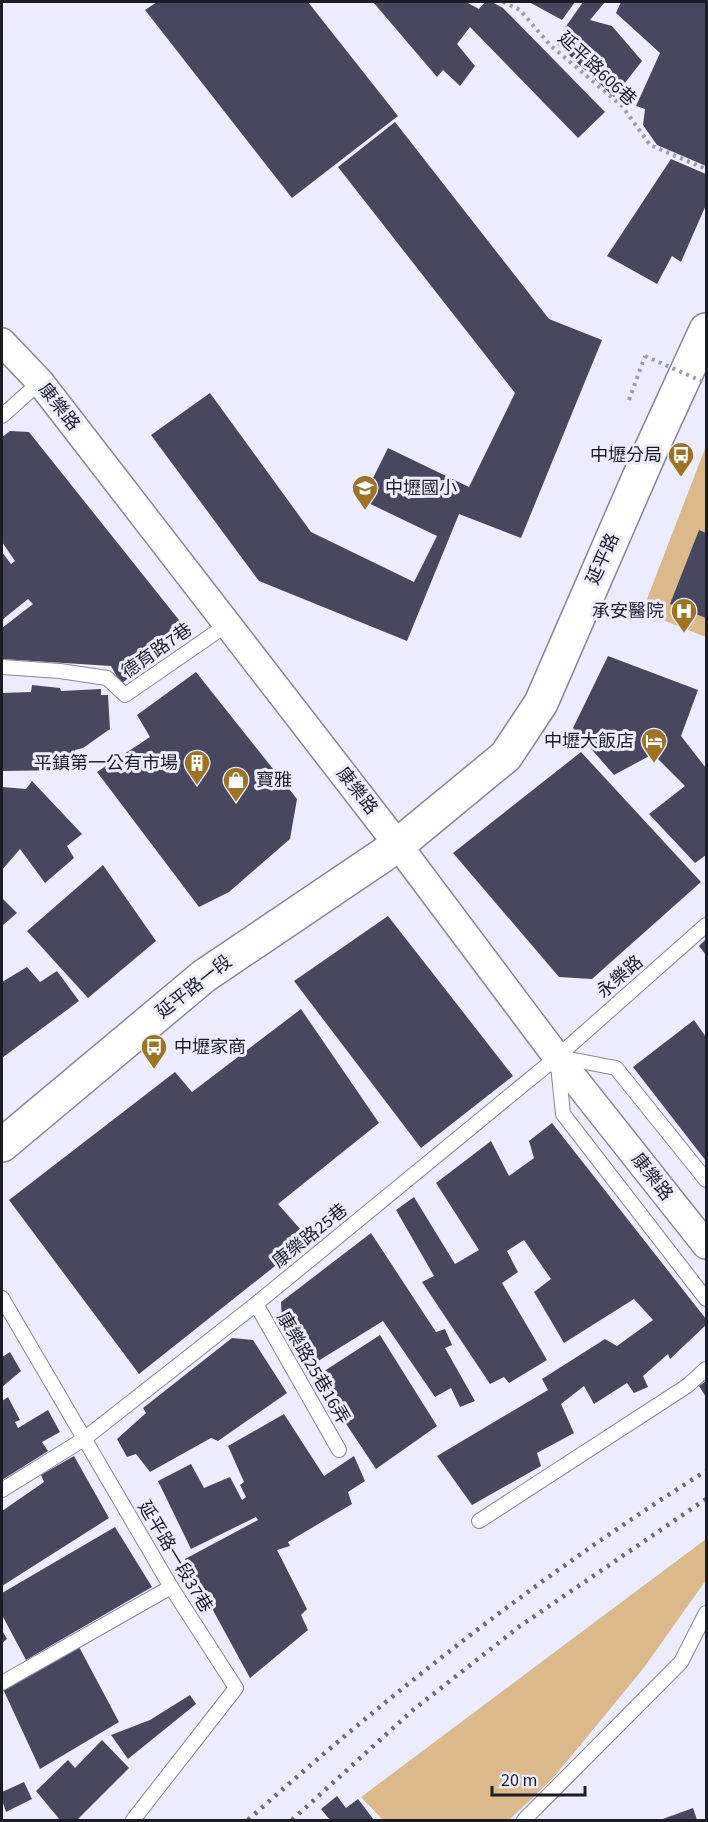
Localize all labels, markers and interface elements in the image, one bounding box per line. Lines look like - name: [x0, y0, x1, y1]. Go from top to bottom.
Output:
- street label: 延平路606巷: [552, 26, 642, 112]
- street label: 康樂路: [33, 378, 85, 436]
- bus stop icon: 中壢分局: [666, 440, 696, 478]
- place label: 中壢分局: [590, 443, 662, 468]
- school or university icon: 中壢國小: [350, 473, 380, 511]
- place label: 中壢國小: [385, 476, 457, 501]
- street label: 延平路: [581, 529, 625, 589]
- hospital icon: 承安醫院: [669, 596, 699, 634]
- place label: 承安醫院: [592, 599, 664, 624]
- street label: 德育路7巷: [117, 618, 197, 684]
- hotel icon: 中壢大飯店: [639, 726, 669, 764]
- place label: 中壢大飯店: [544, 729, 634, 754]
- building icon: 平鎮第一公有市場: [182, 748, 212, 786]
- place label: 平鎮第一公有市場: [34, 751, 178, 776]
- street label: 康樂路: [331, 762, 383, 820]
- shop icon: 寶雅: [221, 765, 251, 803]
- place label: 寶雅: [256, 768, 292, 793]
- street label: 延平路一段: [151, 949, 237, 1025]
- street label: 永樂路: [591, 950, 649, 1004]
- bus stop icon: 中壢家商: [139, 1032, 169, 1070]
- place label: 中壢家商: [174, 1035, 246, 1060]
- street label: 康樂路: [626, 1148, 678, 1206]
- street label: 康樂路25巷: [267, 1198, 353, 1274]
- street label: 康樂路25巷16弄: [271, 1307, 355, 1429]
- street label: 延平路一段37巷: [132, 1497, 218, 1617]
- scale bar: [492, 1759, 585, 1797]
- text: 20 m: [501, 1768, 537, 1793]

